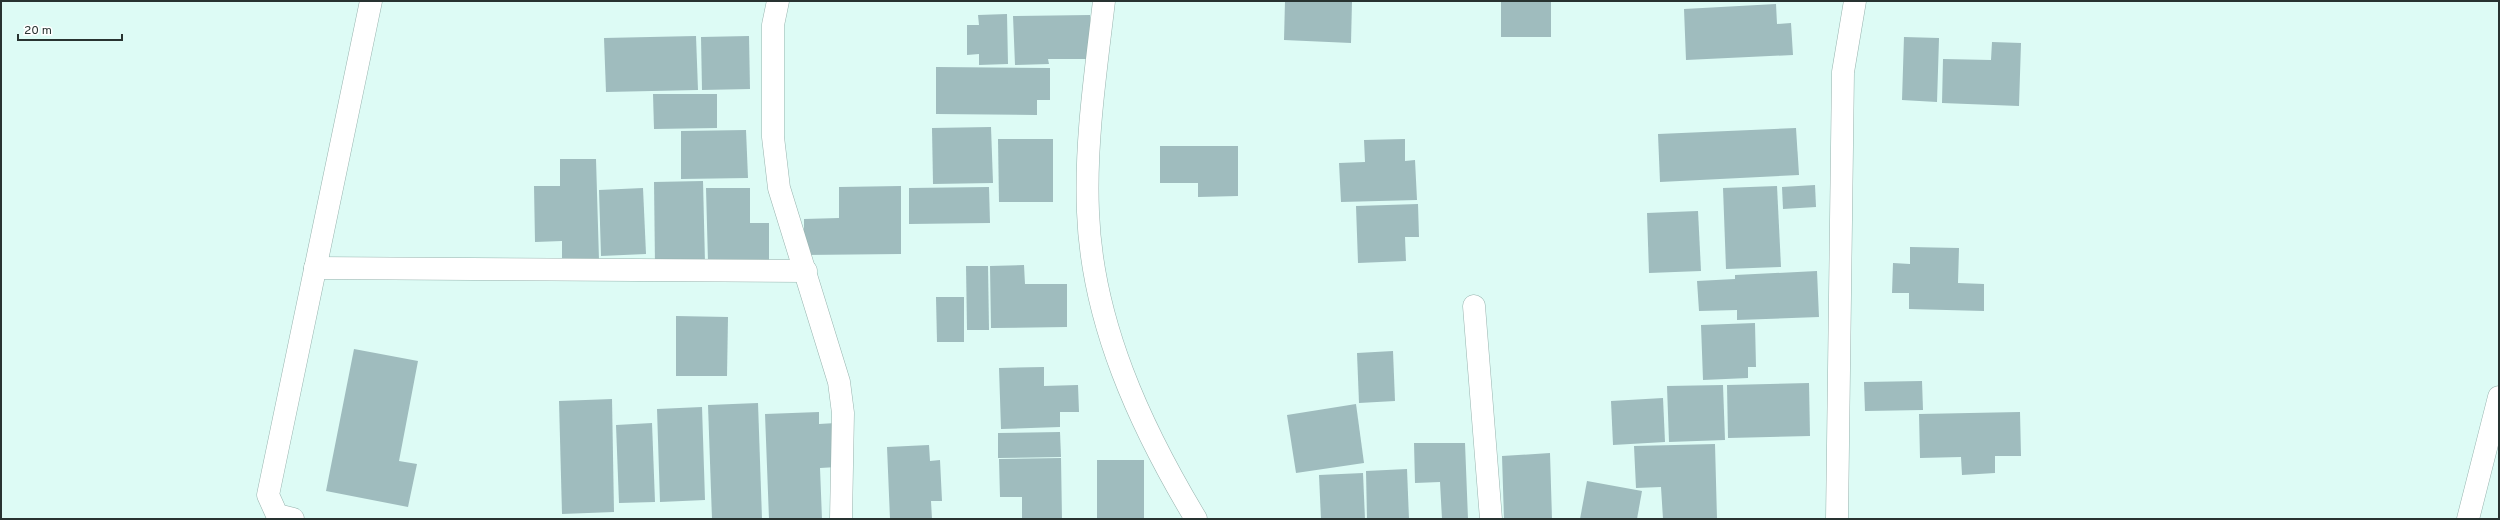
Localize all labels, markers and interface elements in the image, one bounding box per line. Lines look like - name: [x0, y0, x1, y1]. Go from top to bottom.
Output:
- scale bar: [18, 16, 122, 42]
- text: 20 m: [24, 23, 52, 39]

